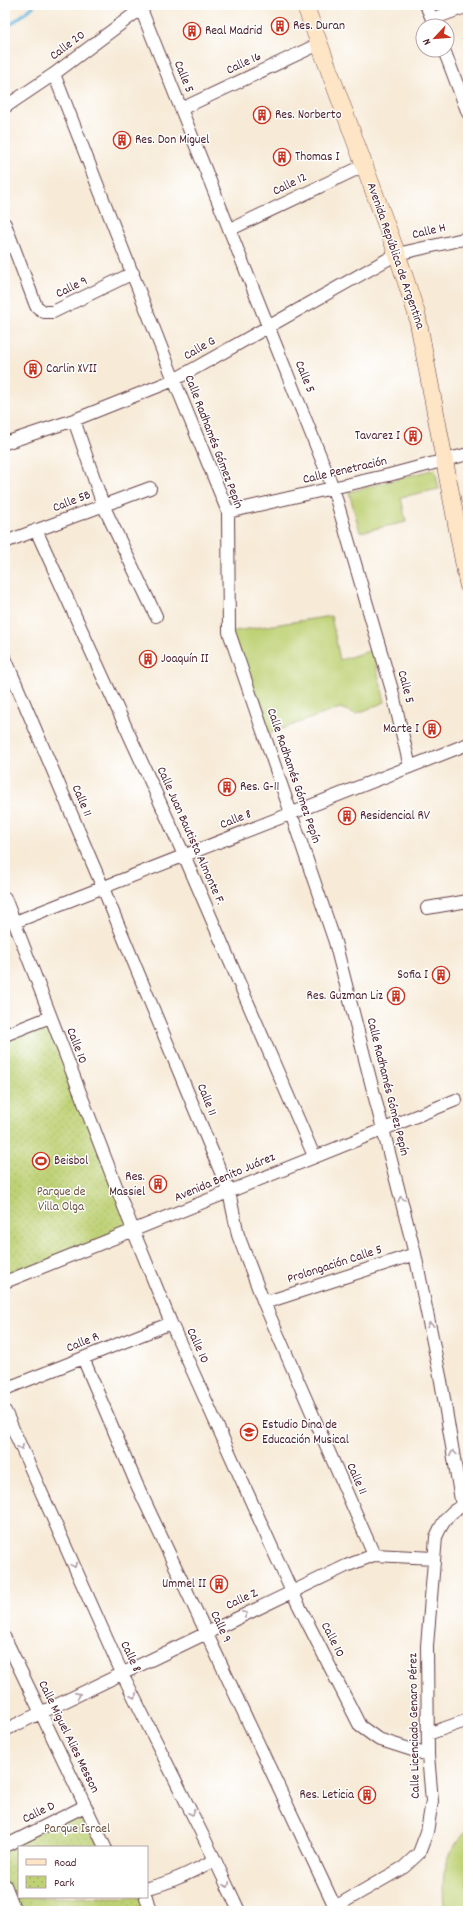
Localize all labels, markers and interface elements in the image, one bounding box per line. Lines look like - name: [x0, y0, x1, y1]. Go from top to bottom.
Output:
- building icon: Res. Duran: [270, 16, 290, 36]
- place label: Res. Duran: [293, 17, 345, 36]
- north arrow: [415, 18, 455, 58]
- building icon: Real Madrid: [182, 21, 202, 41]
- place label: Real Madrid: [205, 22, 262, 41]
- street label: Calle 20: [46, 26, 90, 66]
- text: N: [419, 35, 436, 47]
- street label: Calle 16: [223, 48, 265, 80]
- street label: Calle 5: [168, 58, 198, 96]
- building icon: Res. Norberto: [252, 105, 272, 125]
- place label: Res. Norberto: [275, 106, 342, 125]
- building icon: Res. Don Miguel: [112, 130, 132, 150]
- place label: Res. Don Miguel: [135, 131, 209, 150]
- building icon: Thomas I: [272, 147, 292, 167]
- place label: Thomas I: [295, 148, 339, 167]
- street label: Calle 12: [270, 169, 310, 201]
- street label: Avenida República de Argentina: [361, 180, 429, 333]
- street label: Calle H: [410, 219, 448, 245]
- street label: Calle 9: [53, 272, 91, 304]
- street label: Calle G: [181, 332, 219, 366]
- street label: Calle 5: [289, 358, 319, 396]
- building icon: Carlin XVII: [23, 359, 43, 379]
- place label: Carlin XVII: [46, 360, 97, 379]
- street label: Calle Radhamés Gómez Pepín: [179, 372, 247, 512]
- building icon: Tavarez I: [403, 426, 423, 446]
- place label: Tavarez I: [355, 427, 400, 446]
- street label: Calle Penetración: [301, 452, 389, 490]
- street label: Calle 5B: [50, 486, 94, 518]
- building icon: Joaquín II: [138, 649, 158, 669]
- place label: Joaquín II: [161, 650, 208, 669]
- street label: Calle 5: [391, 668, 419, 706]
- street label: Calle Radhamés Gómez Pepín: [261, 706, 325, 846]
- building icon: Marte I: [422, 719, 442, 739]
- place label: Marte I: [383, 720, 419, 739]
- street label: Calle Juan Bautista Almonte F.: [151, 764, 229, 908]
- building icon: Res. G-11: [217, 777, 237, 797]
- place label: Res. G-11: [240, 778, 279, 797]
- street label: Calle 11: [66, 782, 96, 820]
- street label: Calle 8: [217, 805, 255, 835]
- building icon: Residencial RV: [337, 806, 357, 826]
- place label: Residencial RV: [360, 807, 431, 826]
- building icon: Sofia I: [431, 965, 451, 985]
- place label: Sofia I: [397, 966, 428, 985]
- building icon: Res. Guzman Liz: [386, 986, 406, 1006]
- place label: Res. Guzman Liz: [307, 987, 383, 1006]
- street label: Calle Radhamés Gómez Pepín: [361, 1016, 413, 1158]
- street label: Calle 10: [60, 1025, 92, 1067]
- street label: Calle 11: [191, 1081, 221, 1119]
- street label: Avenida Benito Juárez: [172, 1148, 278, 1208]
- sports icon: Beisbol: [31, 1151, 51, 1171]
- place label: Beisbol: [54, 1152, 88, 1171]
- place label: Res. Massiel: [109, 1168, 145, 1202]
- building icon: Res. Massiel: [148, 1174, 168, 1194]
- park label: Parque de Villa Olga: [37, 1183, 86, 1217]
- one-way arrow: [398, 1195, 406, 1202]
- street label: Prolongación Calle 5: [285, 1241, 385, 1289]
- one-way arrow: [426, 1322, 434, 1329]
- street label: Calle 10: [181, 1325, 213, 1367]
- street label: Calle R: [64, 1328, 102, 1358]
- place label: Estudio Dina de Educación Musical: [262, 1416, 349, 1450]
- school or university icon: Estudio Dina de Educación Musical: [239, 1422, 259, 1442]
- one-way arrow: [16, 1442, 24, 1450]
- one-way arrow: [449, 1450, 458, 1456]
- street label: Calle 11: [341, 1460, 371, 1498]
- one-way arrow: [69, 1561, 77, 1569]
- building icon: Ummel II: [209, 1574, 229, 1594]
- place label: Ummel II: [162, 1575, 206, 1594]
- street label: Calle Z: [223, 1584, 261, 1616]
- street label: Calle 9: [204, 1608, 236, 1646]
- one-way arrow: [241, 1611, 248, 1619]
- street label: Calle 10: [315, 1619, 349, 1661]
- street label: Calle 8: [114, 1638, 146, 1676]
- street label: Calle Licenciado Genaro Pérez: [404, 1653, 426, 1799]
- street label: Calle Miguel Alies Messon: [32, 1677, 104, 1797]
- one-way arrow: [74, 1692, 81, 1700]
- one-way arrow: [129, 1692, 136, 1700]
- building icon: Res. Leticia: [357, 1785, 377, 1805]
- place label: Res. Leticia: [299, 1786, 355, 1805]
- street label: Calle D: [19, 1797, 59, 1829]
- one-way arrow: [187, 1808, 195, 1816]
- park label: Parque Israel: [44, 1820, 110, 1839]
- legend: [18, 1846, 148, 1898]
- text: Road: [54, 1855, 76, 1872]
- text: Park: [54, 1875, 75, 1892]
- one-way arrow: [222, 1881, 230, 1889]

